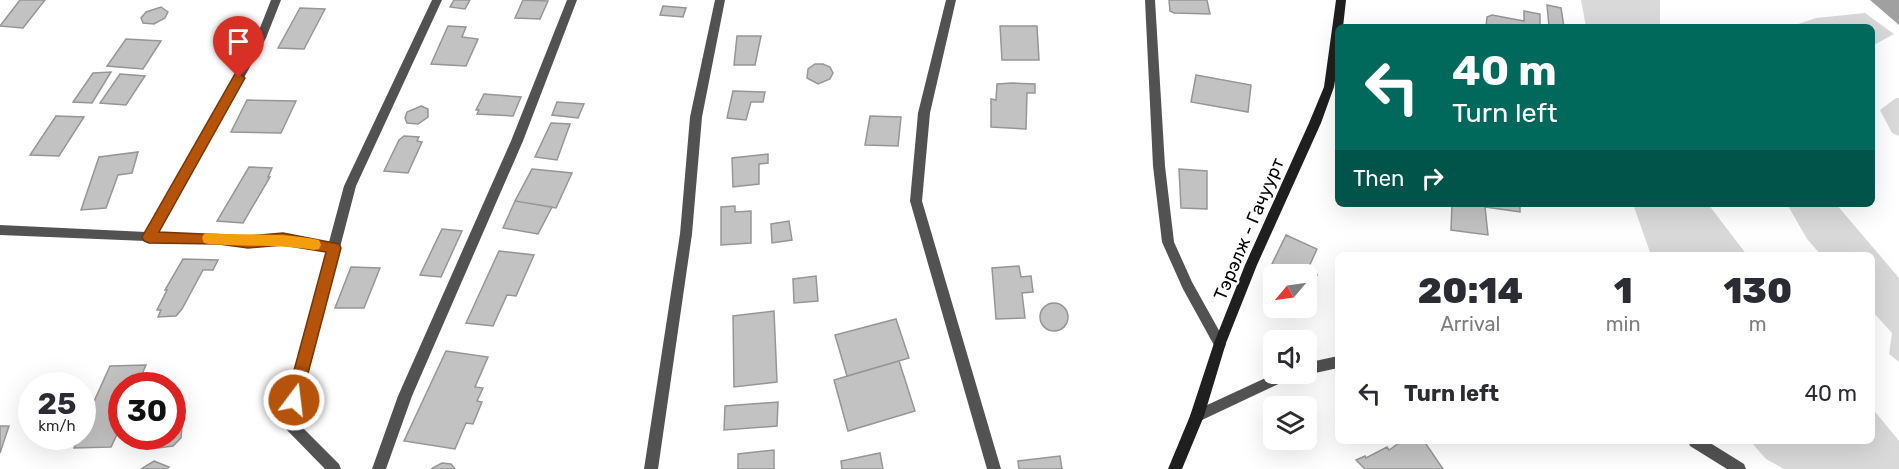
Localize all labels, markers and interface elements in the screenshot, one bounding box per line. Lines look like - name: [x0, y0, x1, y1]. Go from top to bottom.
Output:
- pin: [213, 16, 264, 78]
- icon: arrive: [222, 25, 255, 58]
- text: 40 m: [1452, 46, 1557, 96]
- icon: left: [1353, 48, 1431, 126]
- text: Turn left: [1452, 97, 1557, 129]
- street label: Тэрэлж - Гачуурт: [1209, 155, 1289, 303]
- icon: right: [1416, 162, 1449, 195]
- text: Then: [1353, 165, 1404, 192]
- north arrow: [1263, 264, 1317, 318]
- map controls: [1263, 264, 1317, 450]
- text: 20:14: [1418, 269, 1523, 312]
- text: 1: [1614, 269, 1633, 312]
- text: 130: [1723, 269, 1792, 312]
- text: Arrival: [1440, 312, 1500, 336]
- text: min: [1606, 312, 1641, 336]
- text: m: [1749, 312, 1767, 336]
- button: sound: [1263, 330, 1317, 384]
- position arrow: [262, 368, 326, 432]
- speed limit sign: 30: [108, 372, 186, 450]
- icon: left: [1353, 377, 1386, 410]
- text: Turn left: [1404, 380, 1499, 407]
- text: 40 m: [1804, 380, 1857, 407]
- text: 25: [38, 386, 76, 422]
- button: layers: [1263, 396, 1317, 450]
- text: km/h: [38, 417, 76, 435]

